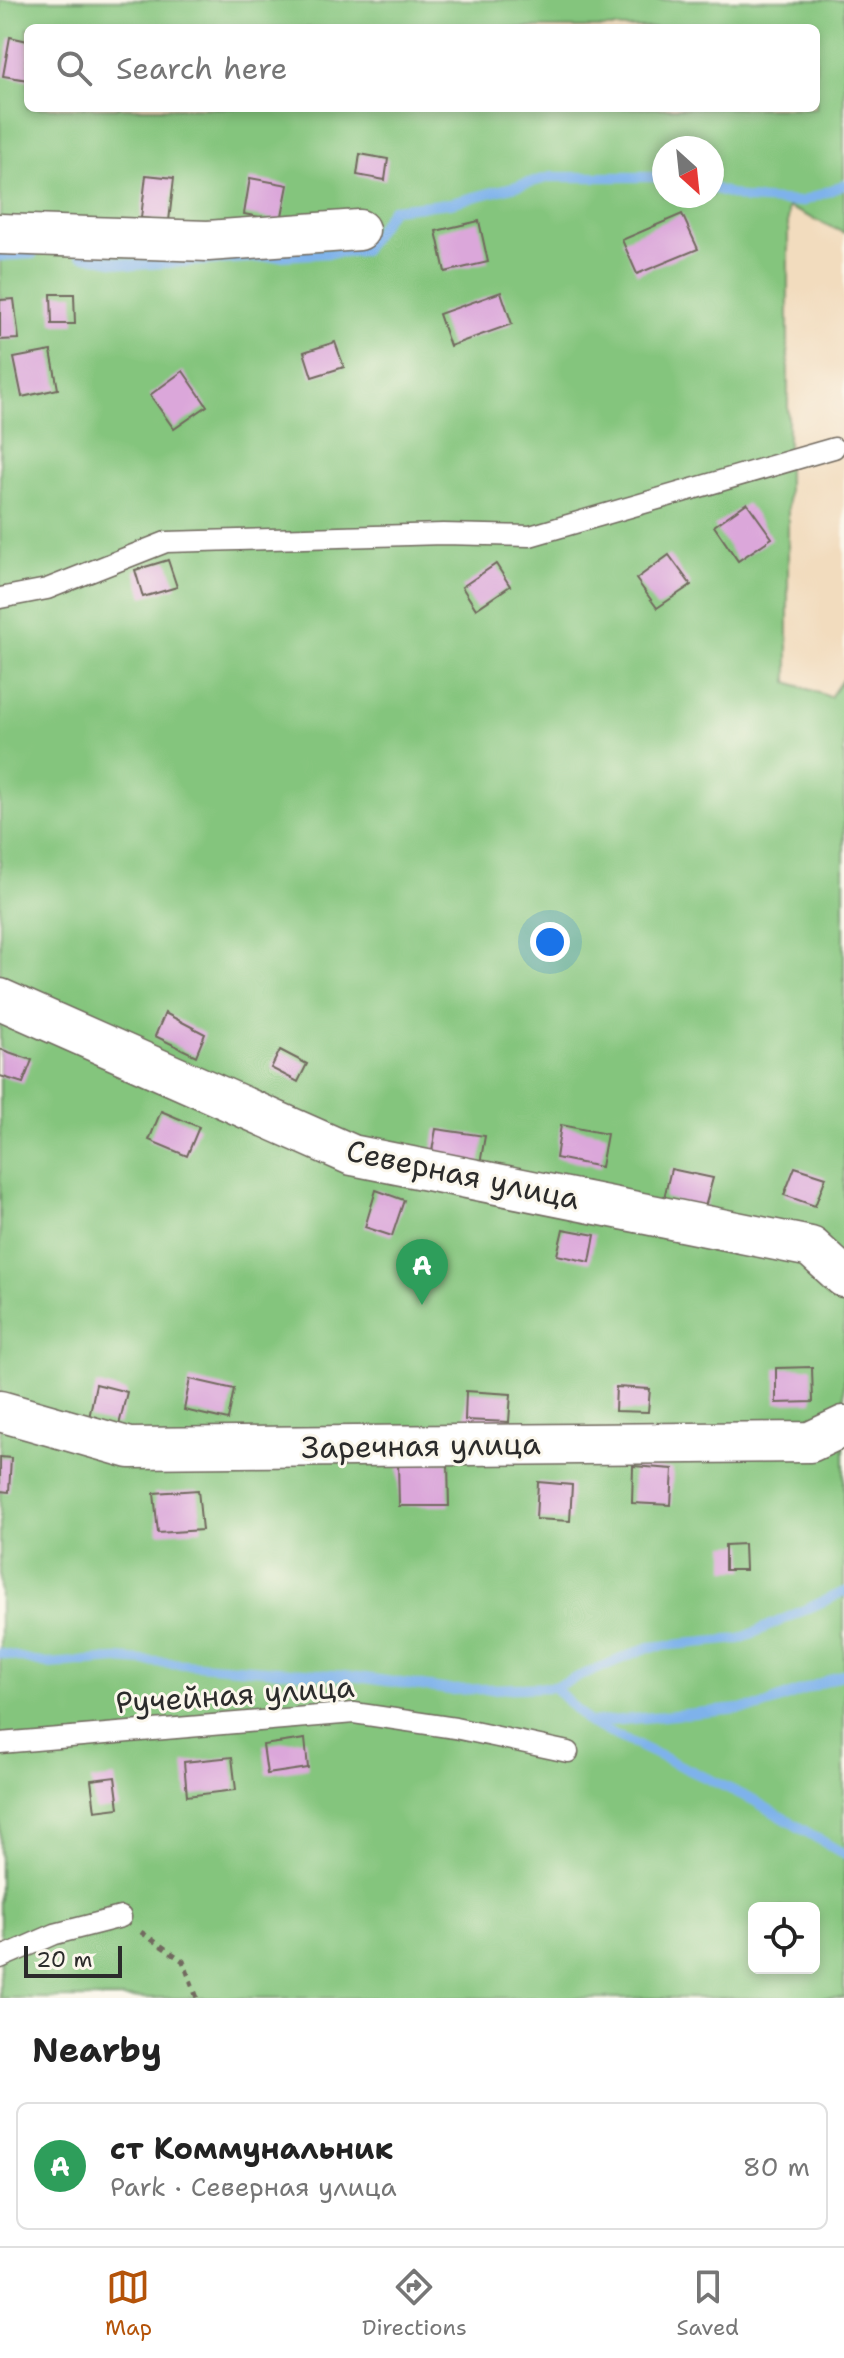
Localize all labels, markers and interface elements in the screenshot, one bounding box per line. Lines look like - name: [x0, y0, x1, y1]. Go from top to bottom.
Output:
- search box: [24, 24, 820, 112]
- icon: search: [52, 46, 96, 90]
- text: Search here: [116, 48, 287, 89]
- north arrow: [652, 136, 724, 208]
- your location: [530, 922, 570, 962]
- street label: Северная улица: [343, 1130, 584, 1219]
- pin: A: [396, 1239, 448, 1305]
- street label: Заречная улица: [301, 1423, 541, 1468]
- street label: Ручейная улица: [114, 1666, 356, 1723]
- map controls: [748, 1902, 820, 1974]
- button: locate: [748, 1902, 820, 1974]
- scale bar: [24, 1942, 122, 1978]
- text: 20 m: [36, 1945, 93, 1974]
- text: Nearby: [32, 2027, 162, 2073]
- text: ст Коммунальник: [110, 2128, 393, 2169]
- text: A: [50, 2149, 70, 2184]
- text: 80 m: [743, 2149, 810, 2184]
- text: Park · Северная улица: [110, 2169, 397, 2204]
- tab: Map: [105, 2265, 152, 2342]
- tab: Directions: [362, 2265, 467, 2342]
- tab: Saved: [677, 2265, 739, 2342]

